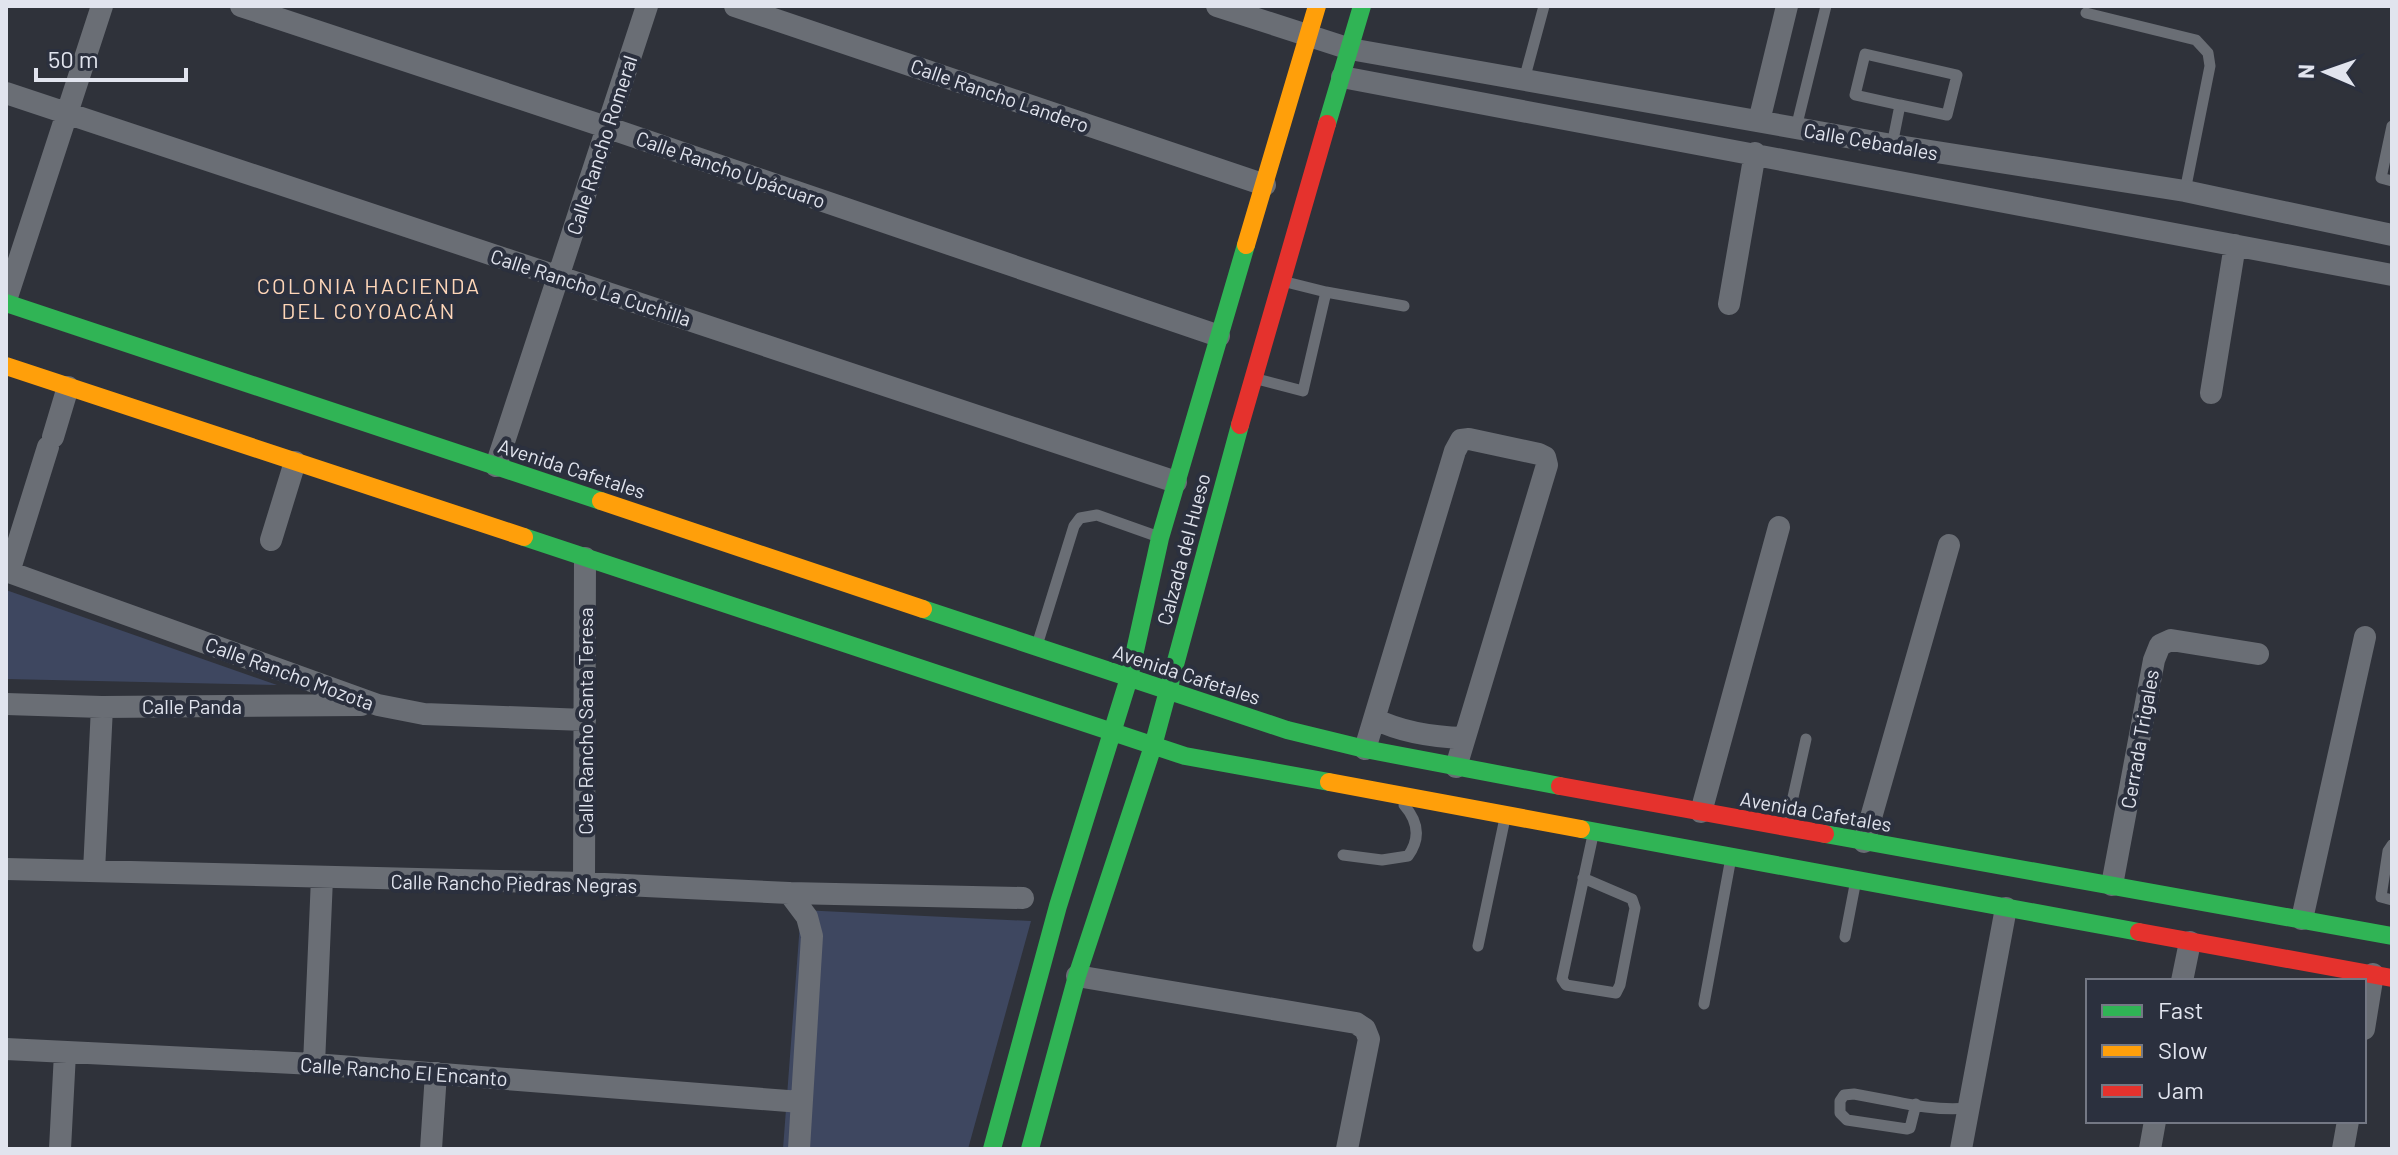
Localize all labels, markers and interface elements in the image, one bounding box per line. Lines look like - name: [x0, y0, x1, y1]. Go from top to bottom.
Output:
- scale bar: [36, 32, 186, 82]
- north arrow: [2286, 32, 2366, 112]
- text: 50 m: [48, 44, 99, 73]
- street label: Calle Rancho Romeral: [561, 52, 641, 238]
- street label: Calle Rancho Landero: [908, 53, 1092, 137]
- text: N: [2292, 63, 2318, 79]
- street label: Calle Cebadales: [1802, 117, 1940, 165]
- street label: Calle Rancho Upácuaro: [633, 125, 829, 213]
- street label: Calle Rancho La Cuchilla: [488, 243, 694, 331]
- district label: COLONIA HACIENDA DEL COYOACÁN: [257, 272, 481, 323]
- street label: Avenida Cafetales: [495, 433, 649, 503]
- street label: Calzada del Hueso: [1151, 471, 1215, 627]
- street label: Calle Rancho Santa Teresa: [573, 607, 597, 835]
- street label: Calle Rancho Mozota: [202, 631, 378, 715]
- street label: Avenida Cafetales: [1110, 639, 1264, 709]
- street label: Cerrada Trigales: [2115, 667, 2163, 811]
- street label: Calle Panda: [142, 694, 242, 718]
- street label: Avenida Cafetales: [1738, 786, 1894, 836]
- street label: Calle Rancho Piedras Negras: [390, 869, 638, 897]
- legend: [2086, 979, 2366, 1123]
- text: Fast: [2158, 995, 2203, 1024]
- text: Slow: [2158, 1035, 2207, 1064]
- street label: Calle Rancho El Encanto: [299, 1052, 509, 1090]
- text: Jam: [2158, 1075, 2204, 1104]

